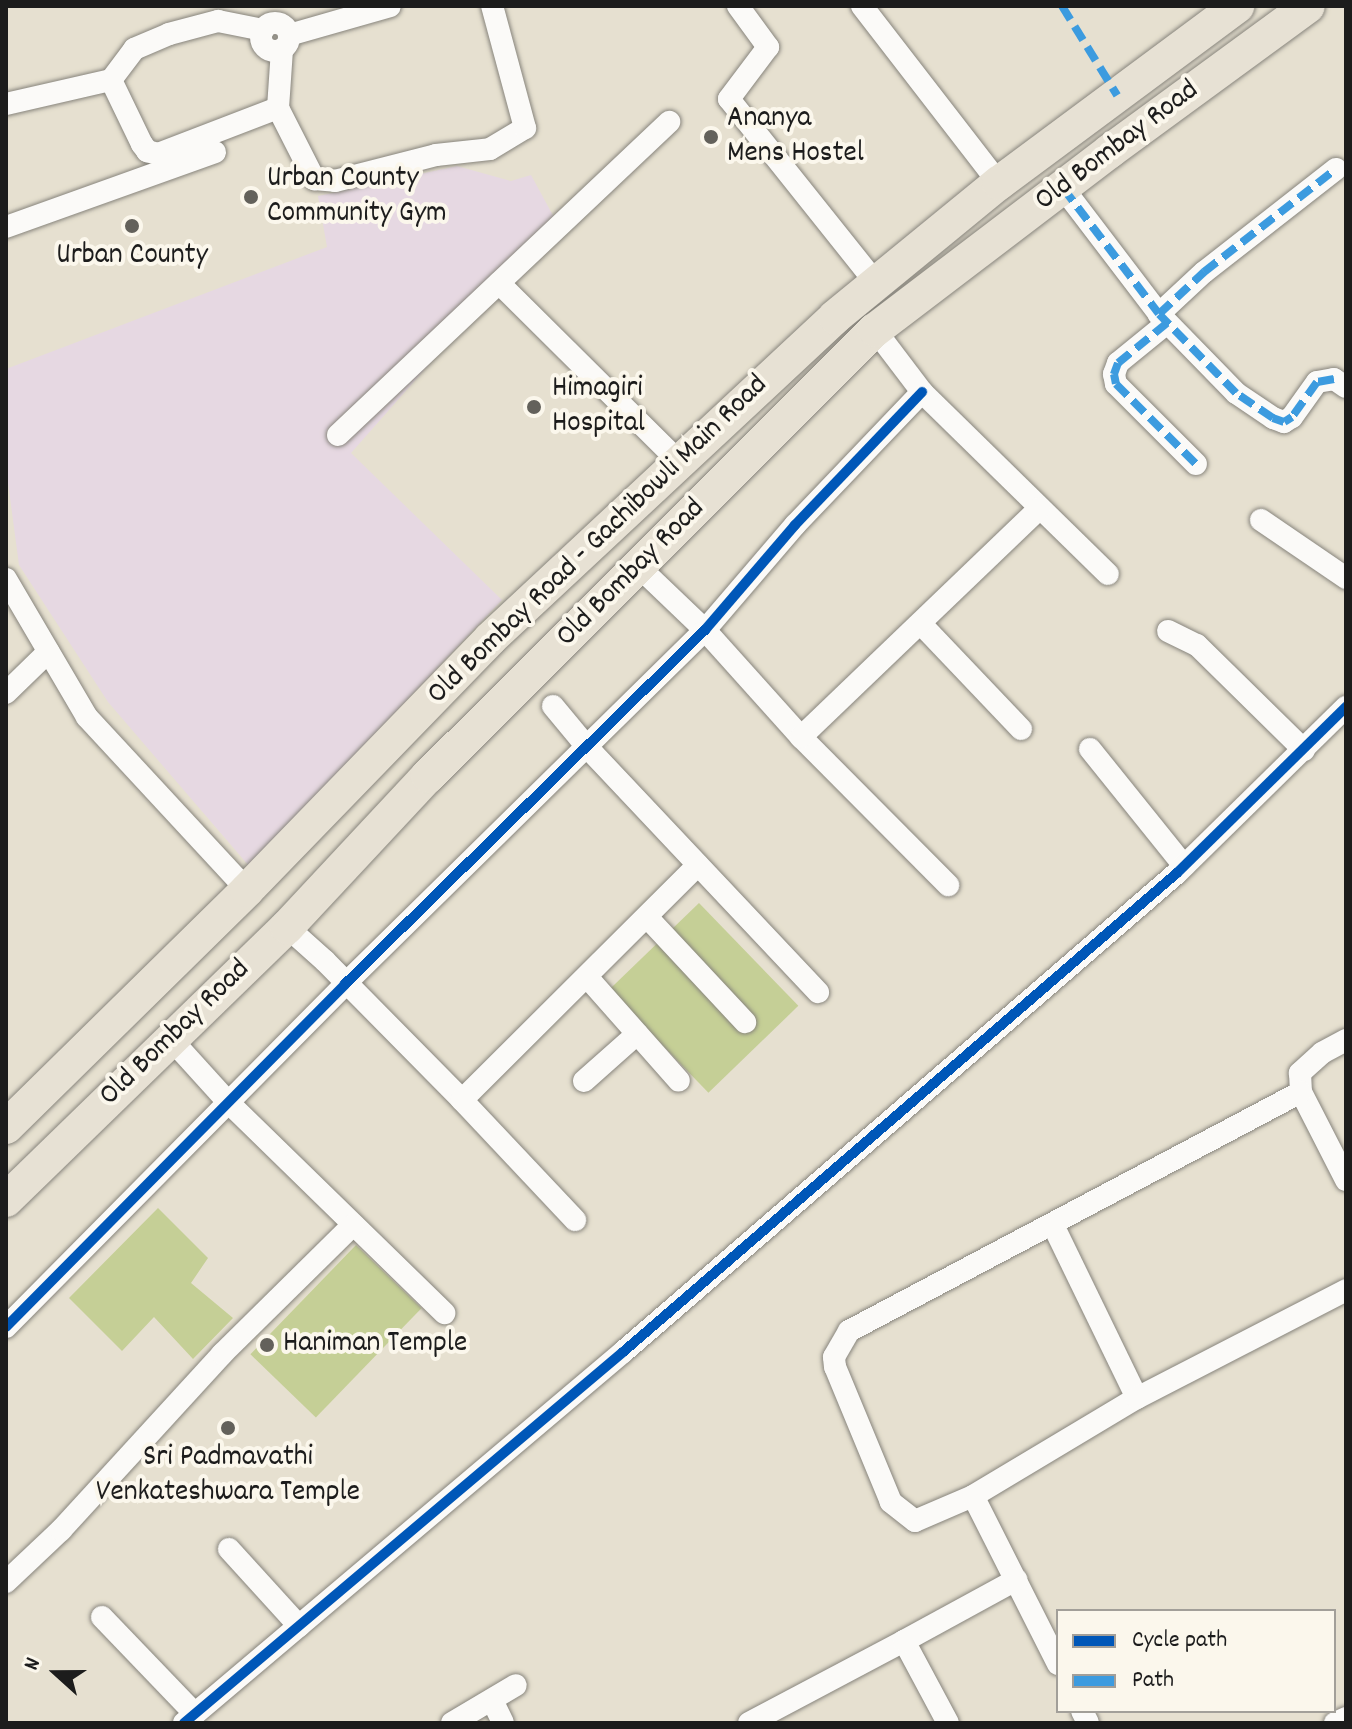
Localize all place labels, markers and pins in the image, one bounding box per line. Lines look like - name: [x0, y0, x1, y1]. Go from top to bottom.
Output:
- place label: Ananya Mens Hostel: [727, 102, 864, 172]
- marker: Ananya Mens Hostel: [702, 128, 720, 146]
- place label: Urban County Community Gym: [267, 162, 447, 232]
- marker: Urban County Community Gym: [242, 188, 260, 206]
- marker: Urban County: [123, 217, 141, 235]
- place label: Urban County: [56, 239, 208, 275]
- place label: Himagiri Hospital: [552, 372, 645, 442]
- marker: Himagiri Hospital: [523, 396, 545, 418]
- place label: Haniman Temple: [283, 1327, 467, 1363]
- marker: Haniman Temple: [258, 1336, 276, 1354]
- marker: Sri Padmavathi Venkateshwara Temple: [219, 1419, 237, 1437]
- place label: Sri Padmavathi Venkateshwara Temple: [96, 1441, 360, 1512]

